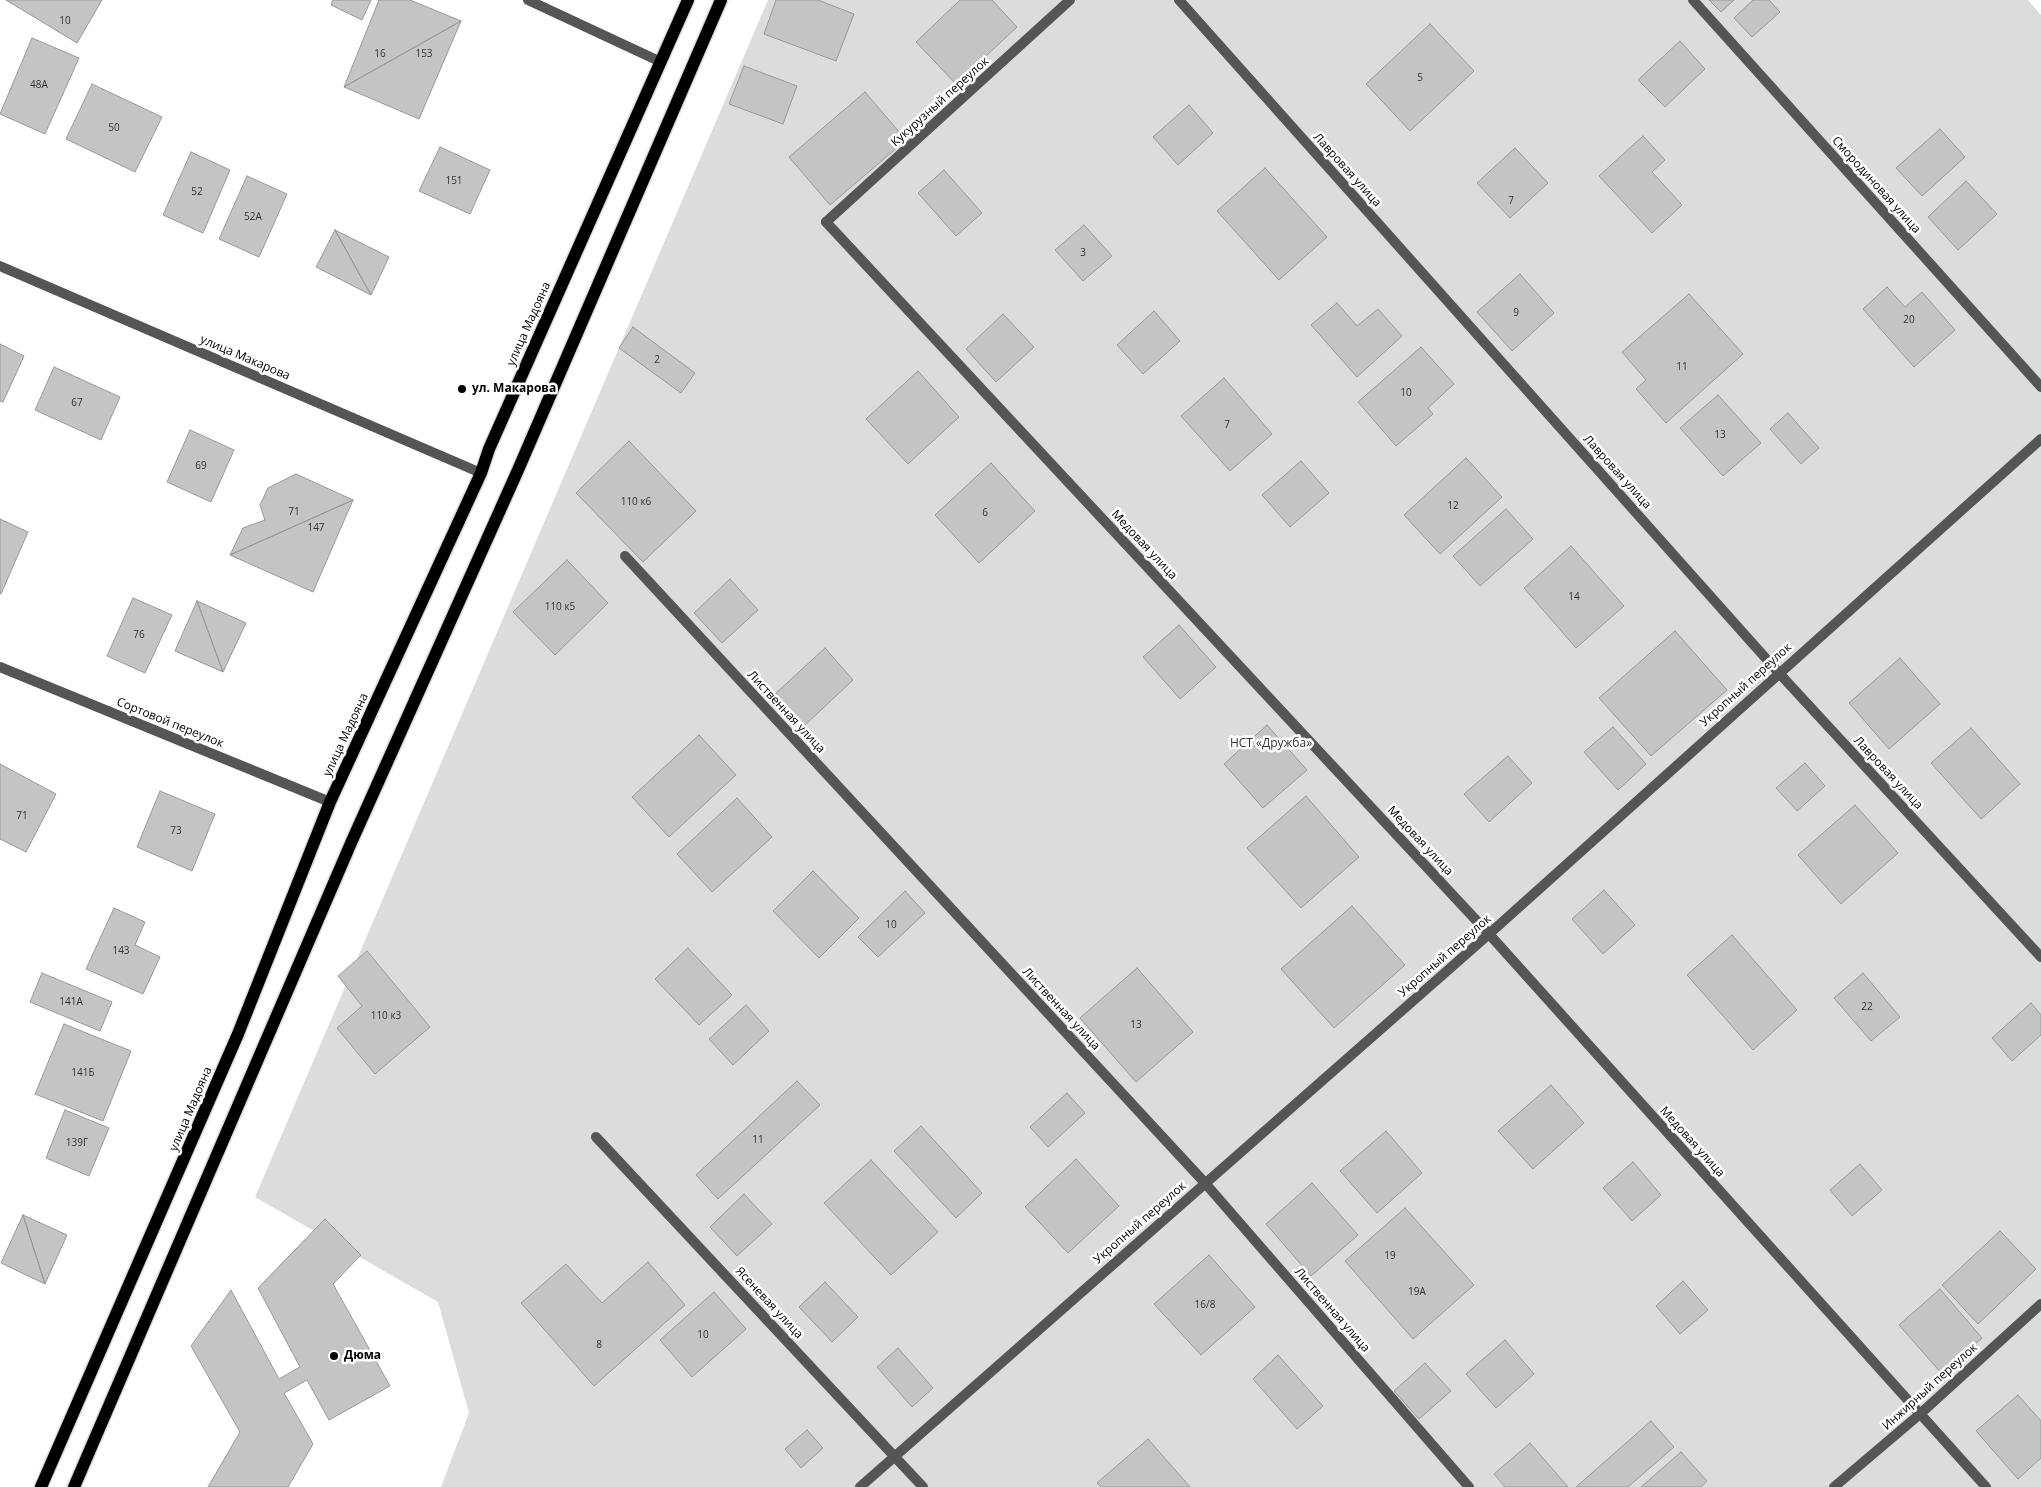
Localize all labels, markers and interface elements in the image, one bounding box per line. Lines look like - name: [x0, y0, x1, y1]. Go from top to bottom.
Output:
- house number: 10: [59, 15, 71, 27]
- house number: 16: [374, 48, 386, 60]
- house number: 153: [415, 48, 433, 60]
- street label: Кукурузный переулок: [888, 54, 992, 150]
- house number: 5: [1417, 72, 1423, 84]
- house number: 48А: [30, 79, 48, 91]
- house number: 50: [108, 122, 120, 134]
- street label: Лавровая улица: [1310, 130, 1384, 210]
- street label: Смородиновая улица: [1829, 134, 1923, 236]
- house number: 151: [445, 175, 463, 187]
- house number: 52: [191, 186, 203, 198]
- house number: 7: [1508, 195, 1514, 207]
- house number: 52А: [244, 211, 262, 223]
- house number: 3: [1080, 247, 1086, 259]
- street label: улица Мадояна: [504, 280, 554, 368]
- house number: 9: [1513, 307, 1519, 319]
- house number: 20: [1903, 314, 1915, 326]
- street label: улица Макарова: [198, 333, 292, 383]
- house number: 2: [654, 354, 660, 366]
- house number: 11: [1676, 361, 1688, 373]
- place label: ул. Макарова: [472, 382, 556, 396]
- marker: ул. Макарова: [456, 383, 468, 395]
- house number: 10: [1400, 387, 1412, 399]
- house number: 67: [71, 397, 83, 409]
- house number: 7: [1224, 419, 1230, 431]
- house number: 13: [1714, 429, 1726, 441]
- street label: Лавровая улица: [1580, 432, 1654, 512]
- house number: 69: [195, 460, 207, 472]
- house number: 110 к6: [621, 496, 651, 508]
- house number: 12: [1447, 500, 1459, 512]
- house number: 71: [288, 506, 300, 518]
- house number: 6: [982, 507, 988, 519]
- street label: Медовая улица: [1108, 507, 1180, 583]
- house number: 147: [307, 522, 325, 534]
- house number: 14: [1568, 591, 1580, 603]
- house number: 110 к5: [545, 601, 575, 613]
- house number: 76: [133, 629, 145, 641]
- street label: Укропный переулок: [1697, 640, 1795, 730]
- street label: Лиственная улица: [744, 668, 828, 756]
- street label: улица Мадояна: [320, 691, 372, 779]
- street label: Сортовой переулок: [114, 695, 226, 751]
- street label: Лавровая улица: [1850, 734, 1926, 812]
- park label: НСТ «Дружба»: [1230, 737, 1312, 751]
- street label: Медовая улица: [1384, 803, 1456, 879]
- house number: 71: [16, 810, 28, 822]
- house number: 73: [170, 825, 182, 837]
- street label: Укропный переулок: [1396, 912, 1494, 1000]
- house number: 10: [885, 919, 897, 931]
- house number: 143: [112, 945, 130, 957]
- street label: Лиственная улица: [1019, 965, 1103, 1053]
- house number: 141А: [59, 996, 83, 1008]
- house number: 22: [1861, 1001, 1873, 1013]
- house number: 110 к3: [371, 1010, 401, 1022]
- house number: 13: [1130, 1019, 1142, 1031]
- street label: улица Мадояна: [167, 1065, 215, 1153]
- house number: 141Б: [71, 1067, 95, 1079]
- street label: Медовая улица: [1657, 1104, 1727, 1180]
- house number: 11: [752, 1134, 764, 1146]
- house number: 139Г: [66, 1137, 88, 1149]
- street label: Укропный переулок: [1091, 1179, 1189, 1267]
- house number: 19: [1384, 1250, 1396, 1262]
- street label: Ясеневая улица: [732, 1264, 806, 1342]
- street label: Лиственная улица: [1291, 1265, 1373, 1355]
- house number: 19А: [1408, 1286, 1426, 1298]
- house number: 16/8: [1195, 1299, 1215, 1311]
- house number: 10: [697, 1329, 709, 1341]
- house number: 8: [596, 1339, 602, 1351]
- street label: Инжирный переулок: [1880, 1341, 1980, 1433]
- place label: Дюма: [344, 1349, 381, 1363]
- marker: Дюма: [328, 1350, 340, 1362]

